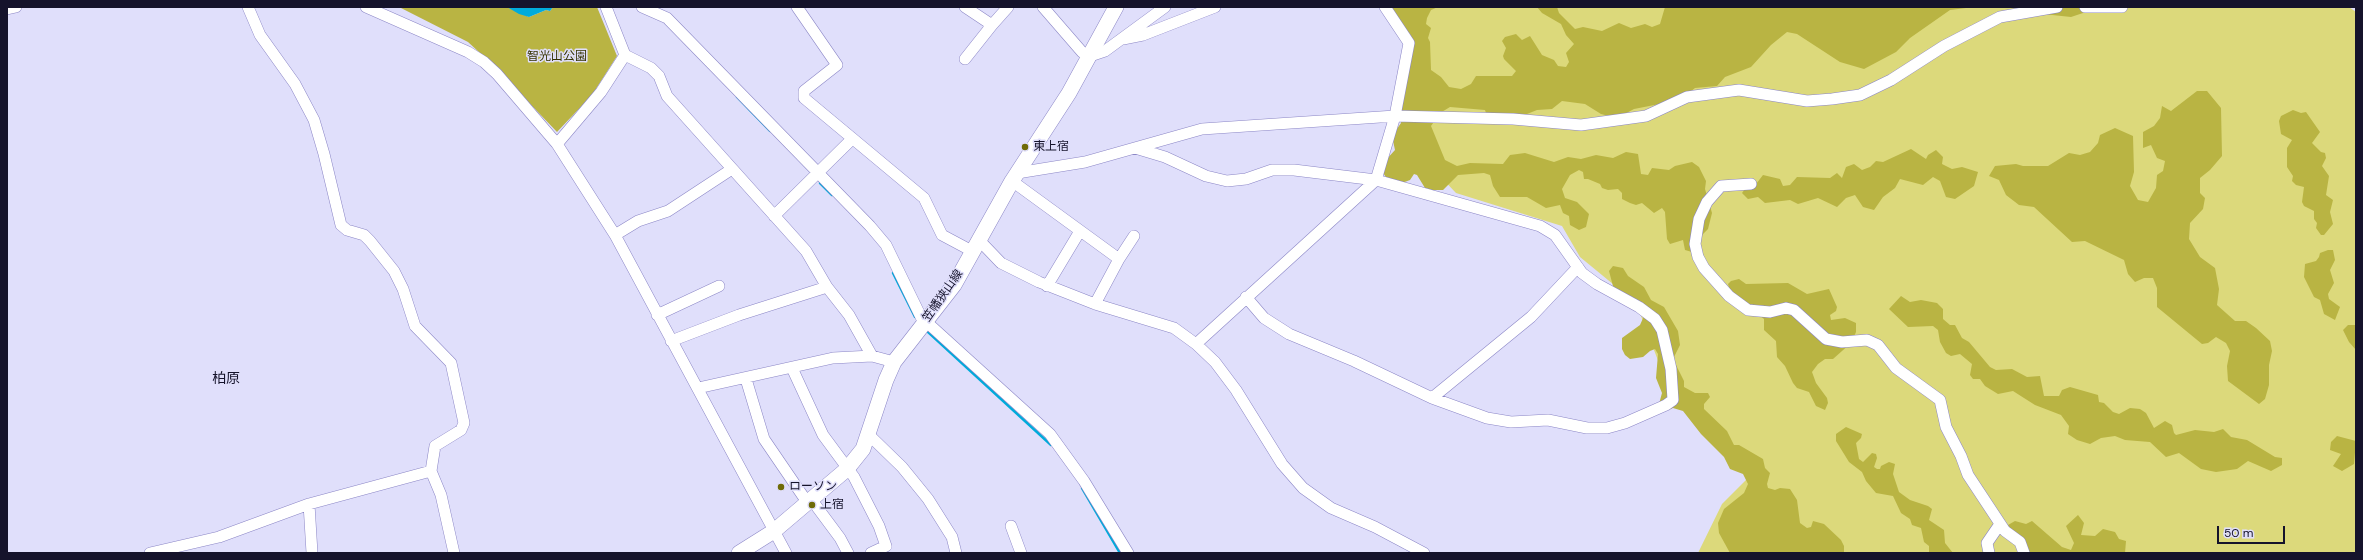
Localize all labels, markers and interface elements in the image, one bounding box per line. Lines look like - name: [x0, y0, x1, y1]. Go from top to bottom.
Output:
- park label: 智光山公園: [527, 50, 587, 64]
- place label: 東上宿: [1033, 140, 1069, 154]
- marker: 東上宿: [1020, 142, 1030, 152]
- street label: 笠幡狭山線: [920, 267, 966, 325]
- district label: 柏原: [212, 371, 240, 387]
- place label: ローソン: [789, 480, 837, 494]
- marker: ローソン: [776, 482, 786, 492]
- place label: 上宿: [820, 498, 844, 512]
- marker: 上宿: [807, 500, 817, 510]
- scale bar: [2219, 518, 2287, 544]
- text: 50 m: [2224, 525, 2253, 541]

